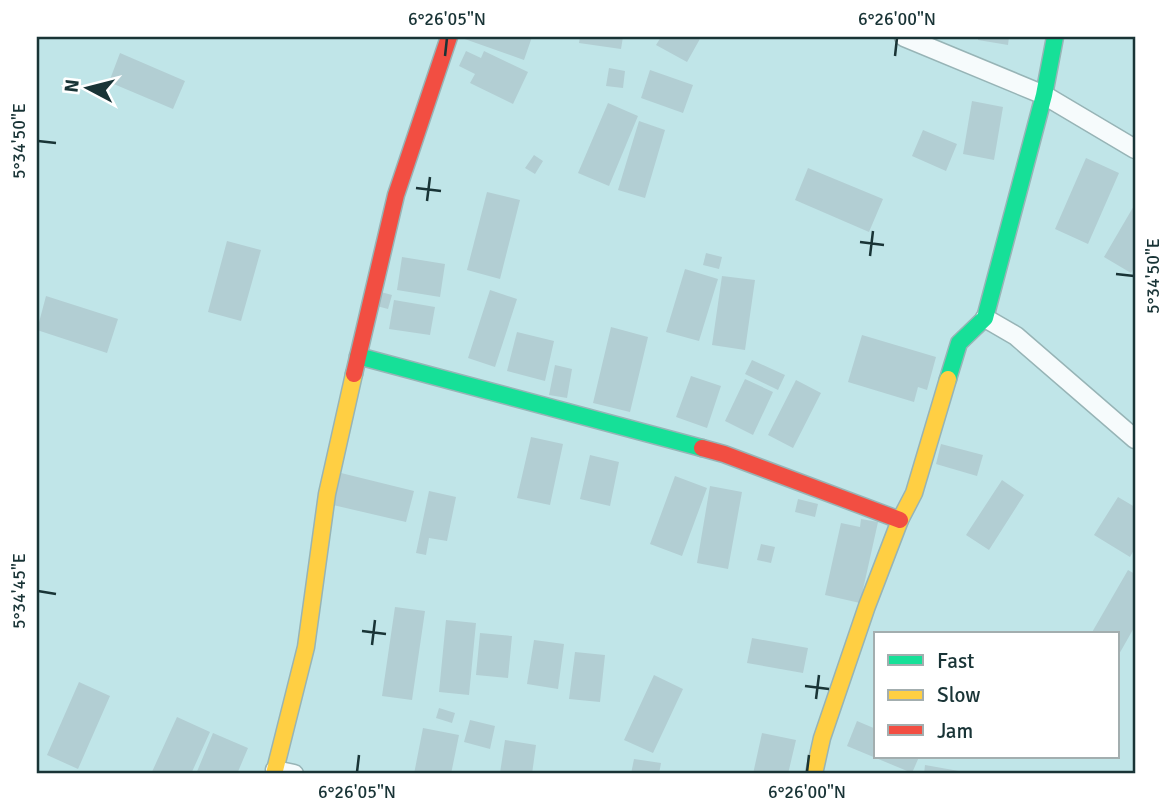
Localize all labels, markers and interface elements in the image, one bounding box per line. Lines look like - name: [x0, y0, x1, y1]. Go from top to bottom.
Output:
- text: 6°26'05"N: [408, 8, 486, 30]
- text: 6°26'00"N: [858, 8, 936, 30]
- north arrow: [52, 52, 122, 122]
- text: N: [59, 78, 85, 94]
- text: 5°34'50"E: [8, 103, 30, 179]
- text: 5°34'50"E: [1142, 238, 1164, 314]
- text: 5°34'45"E: [8, 553, 30, 629]
- legend: [874, 632, 1120, 758]
- text: Fast: [937, 648, 974, 674]
- text: Slow: [937, 682, 981, 708]
- text: Jam: [937, 718, 973, 744]
- text: 6°26'05"N: [318, 781, 396, 803]
- text: 6°26'00"N: [768, 781, 846, 803]

